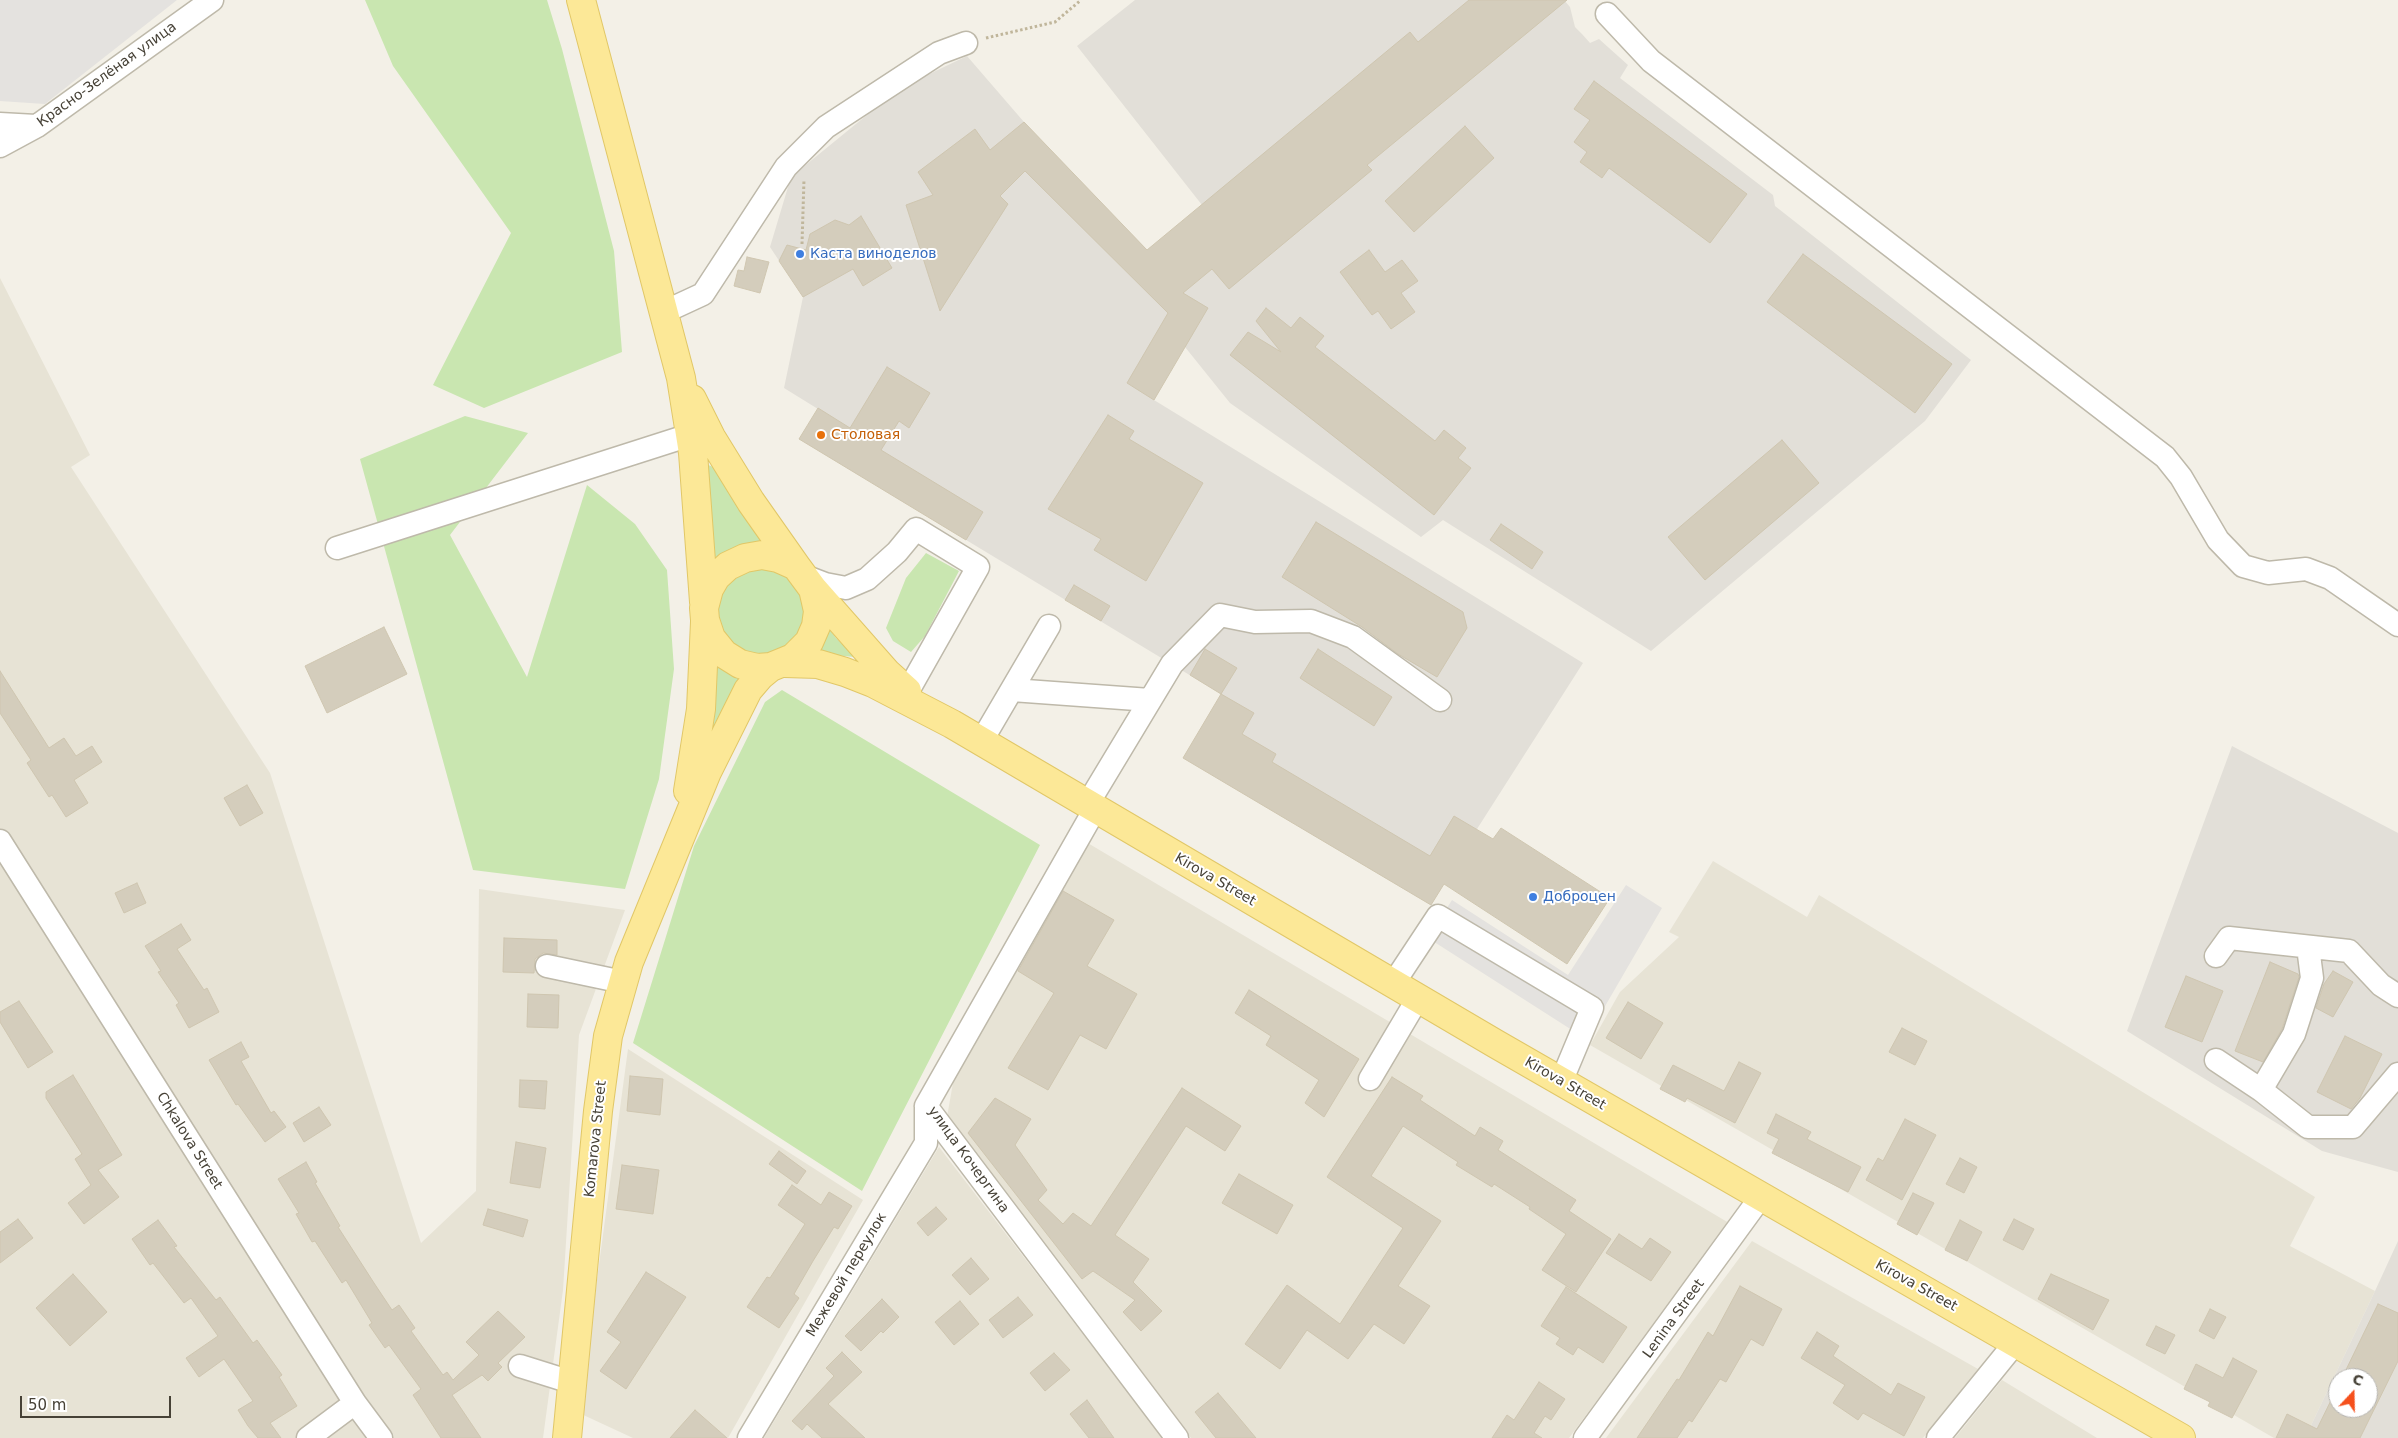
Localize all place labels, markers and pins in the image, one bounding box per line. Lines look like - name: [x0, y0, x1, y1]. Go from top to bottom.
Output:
- place label: Каста виноделов: [810, 246, 937, 262]
- marker: Каста виноделов: [794, 248, 806, 260]
- place label: Столовая: [831, 427, 900, 443]
- marker: Столовая: [815, 429, 827, 441]
- place label: Доброцен: [1543, 889, 1616, 905]
- marker: Доброцен: [1527, 891, 1539, 903]

